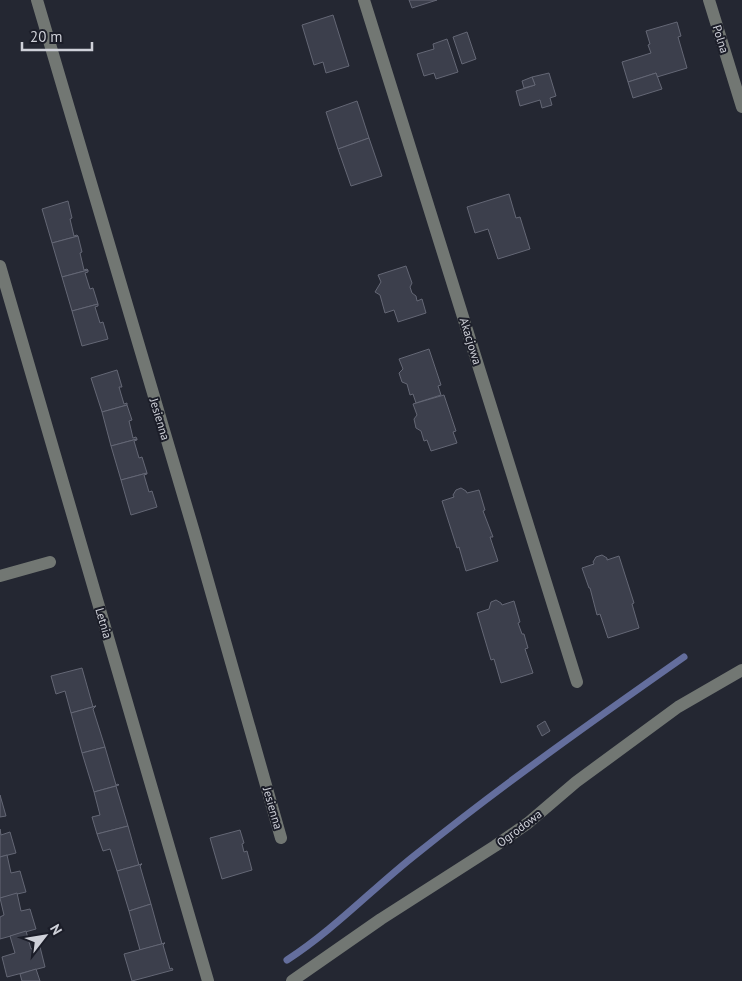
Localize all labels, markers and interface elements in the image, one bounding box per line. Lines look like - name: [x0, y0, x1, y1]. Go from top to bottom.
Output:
- scale bar: [22, 20, 92, 52]
- street label: Polna: [710, 23, 732, 55]
- text: 20 m: [30, 27, 63, 46]
- street label: Akacjowa: [457, 316, 485, 366]
- street label: Jesienna: [146, 395, 173, 442]
- street label: Letnia: [92, 606, 116, 640]
- street label: Jesienna: [260, 784, 286, 831]
- street label: Ogrodowa: [493, 806, 545, 850]
- north arrow: [20, 911, 70, 961]
- text: N: [46, 921, 66, 938]

